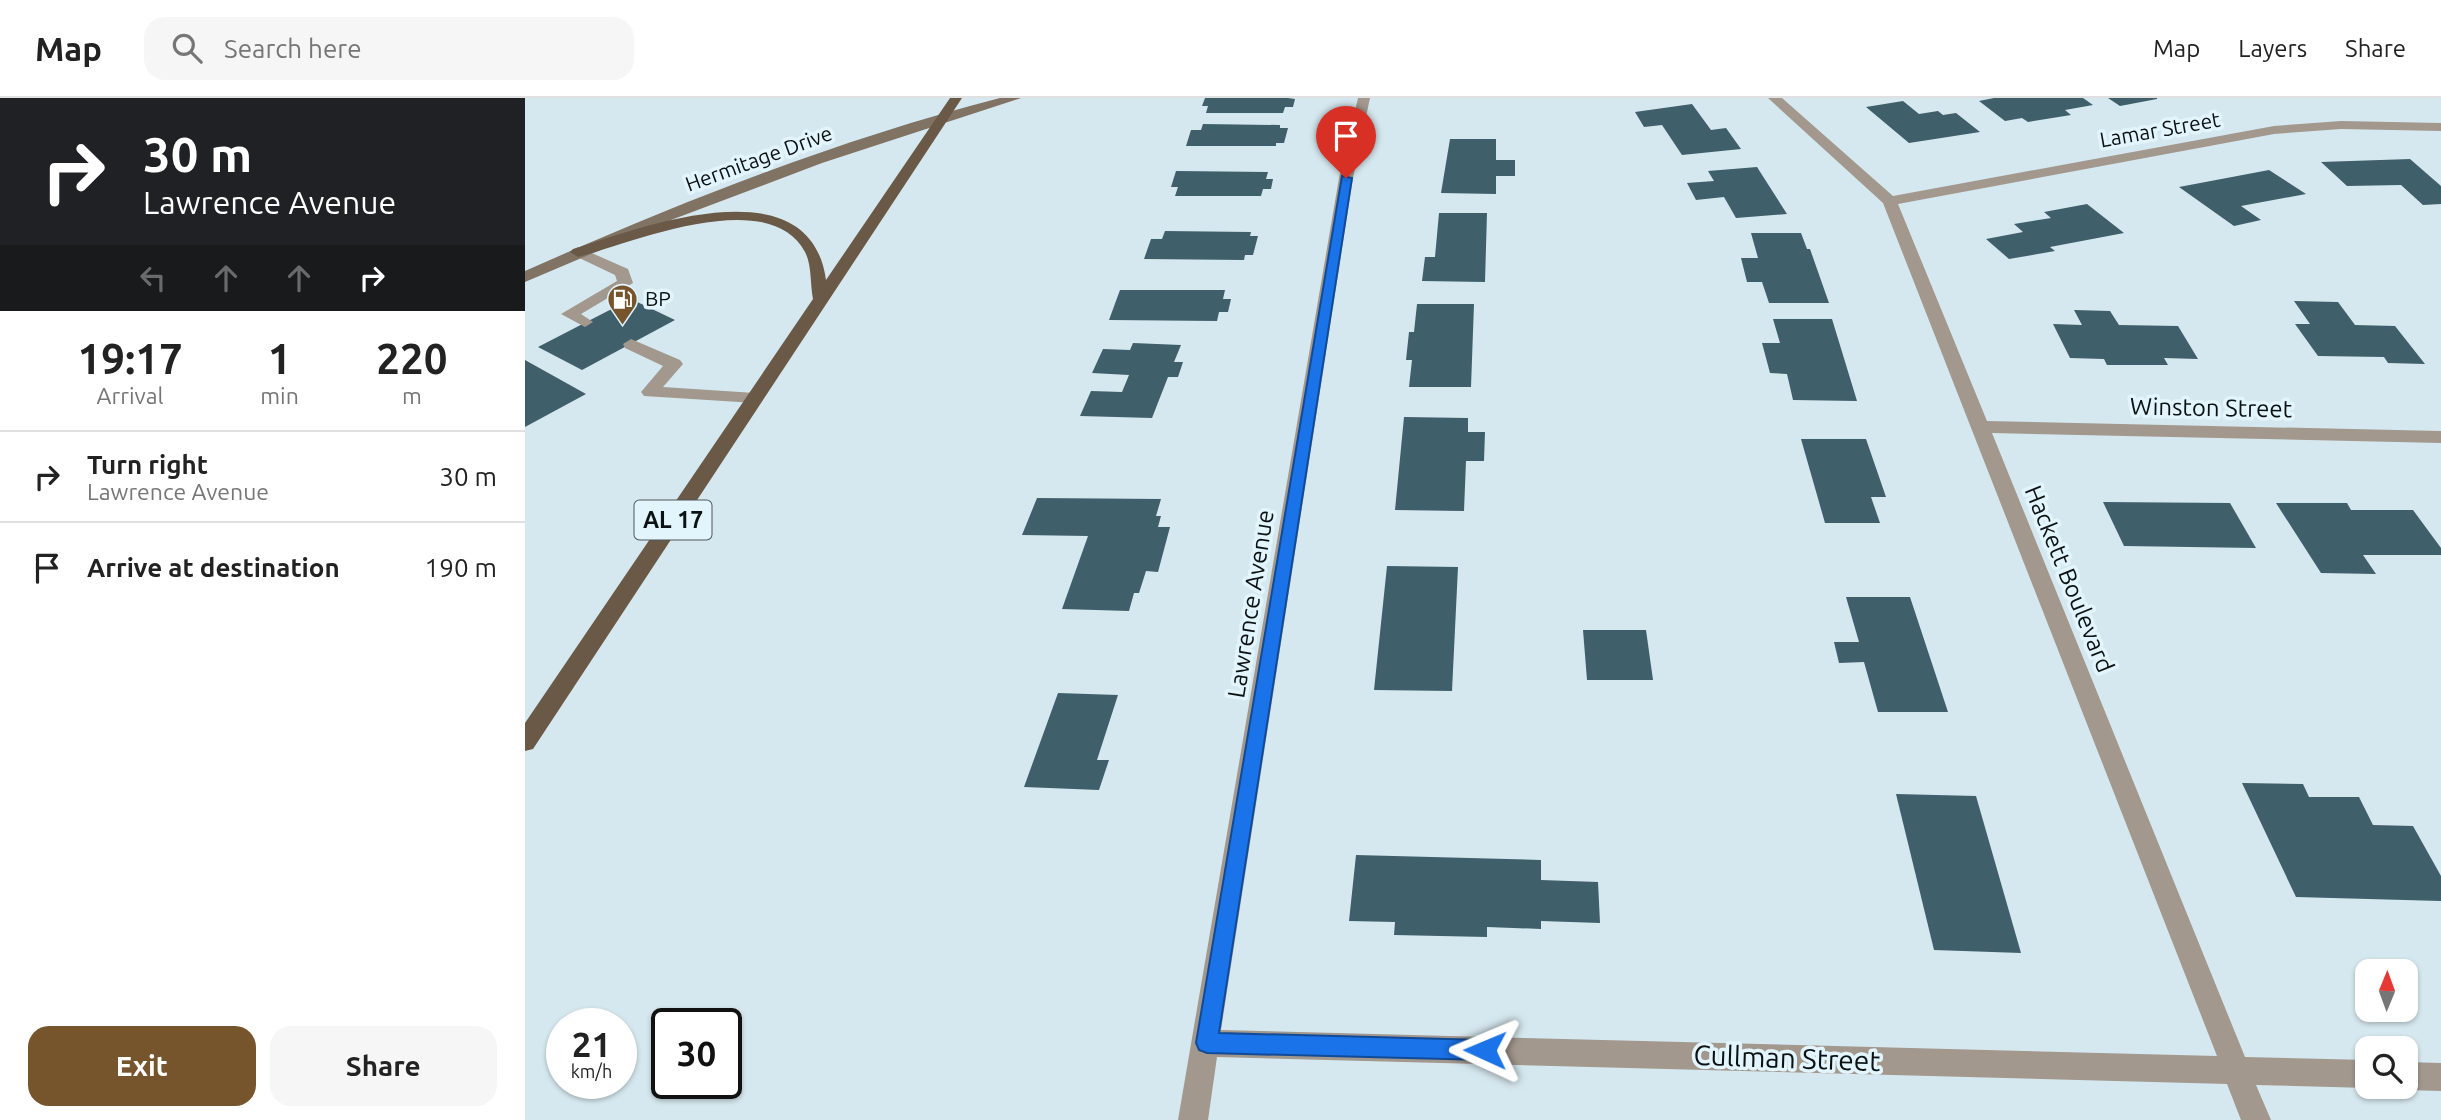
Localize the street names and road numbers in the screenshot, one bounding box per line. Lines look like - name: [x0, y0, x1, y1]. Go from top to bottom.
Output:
- street label: Lamar Street: [2098, 107, 2222, 151]
- street label: Hermitage Drive: [682, 120, 835, 196]
- street label: Winston Street: [2130, 393, 2293, 422]
- street label: Hackett Boulevard: [2020, 481, 2119, 676]
- road number: AL 17: [635, 500, 711, 540]
- street label: Lawrence Avenue: [1222, 508, 1279, 700]
- street label: Cullman Street: [1693, 1039, 1881, 1076]

